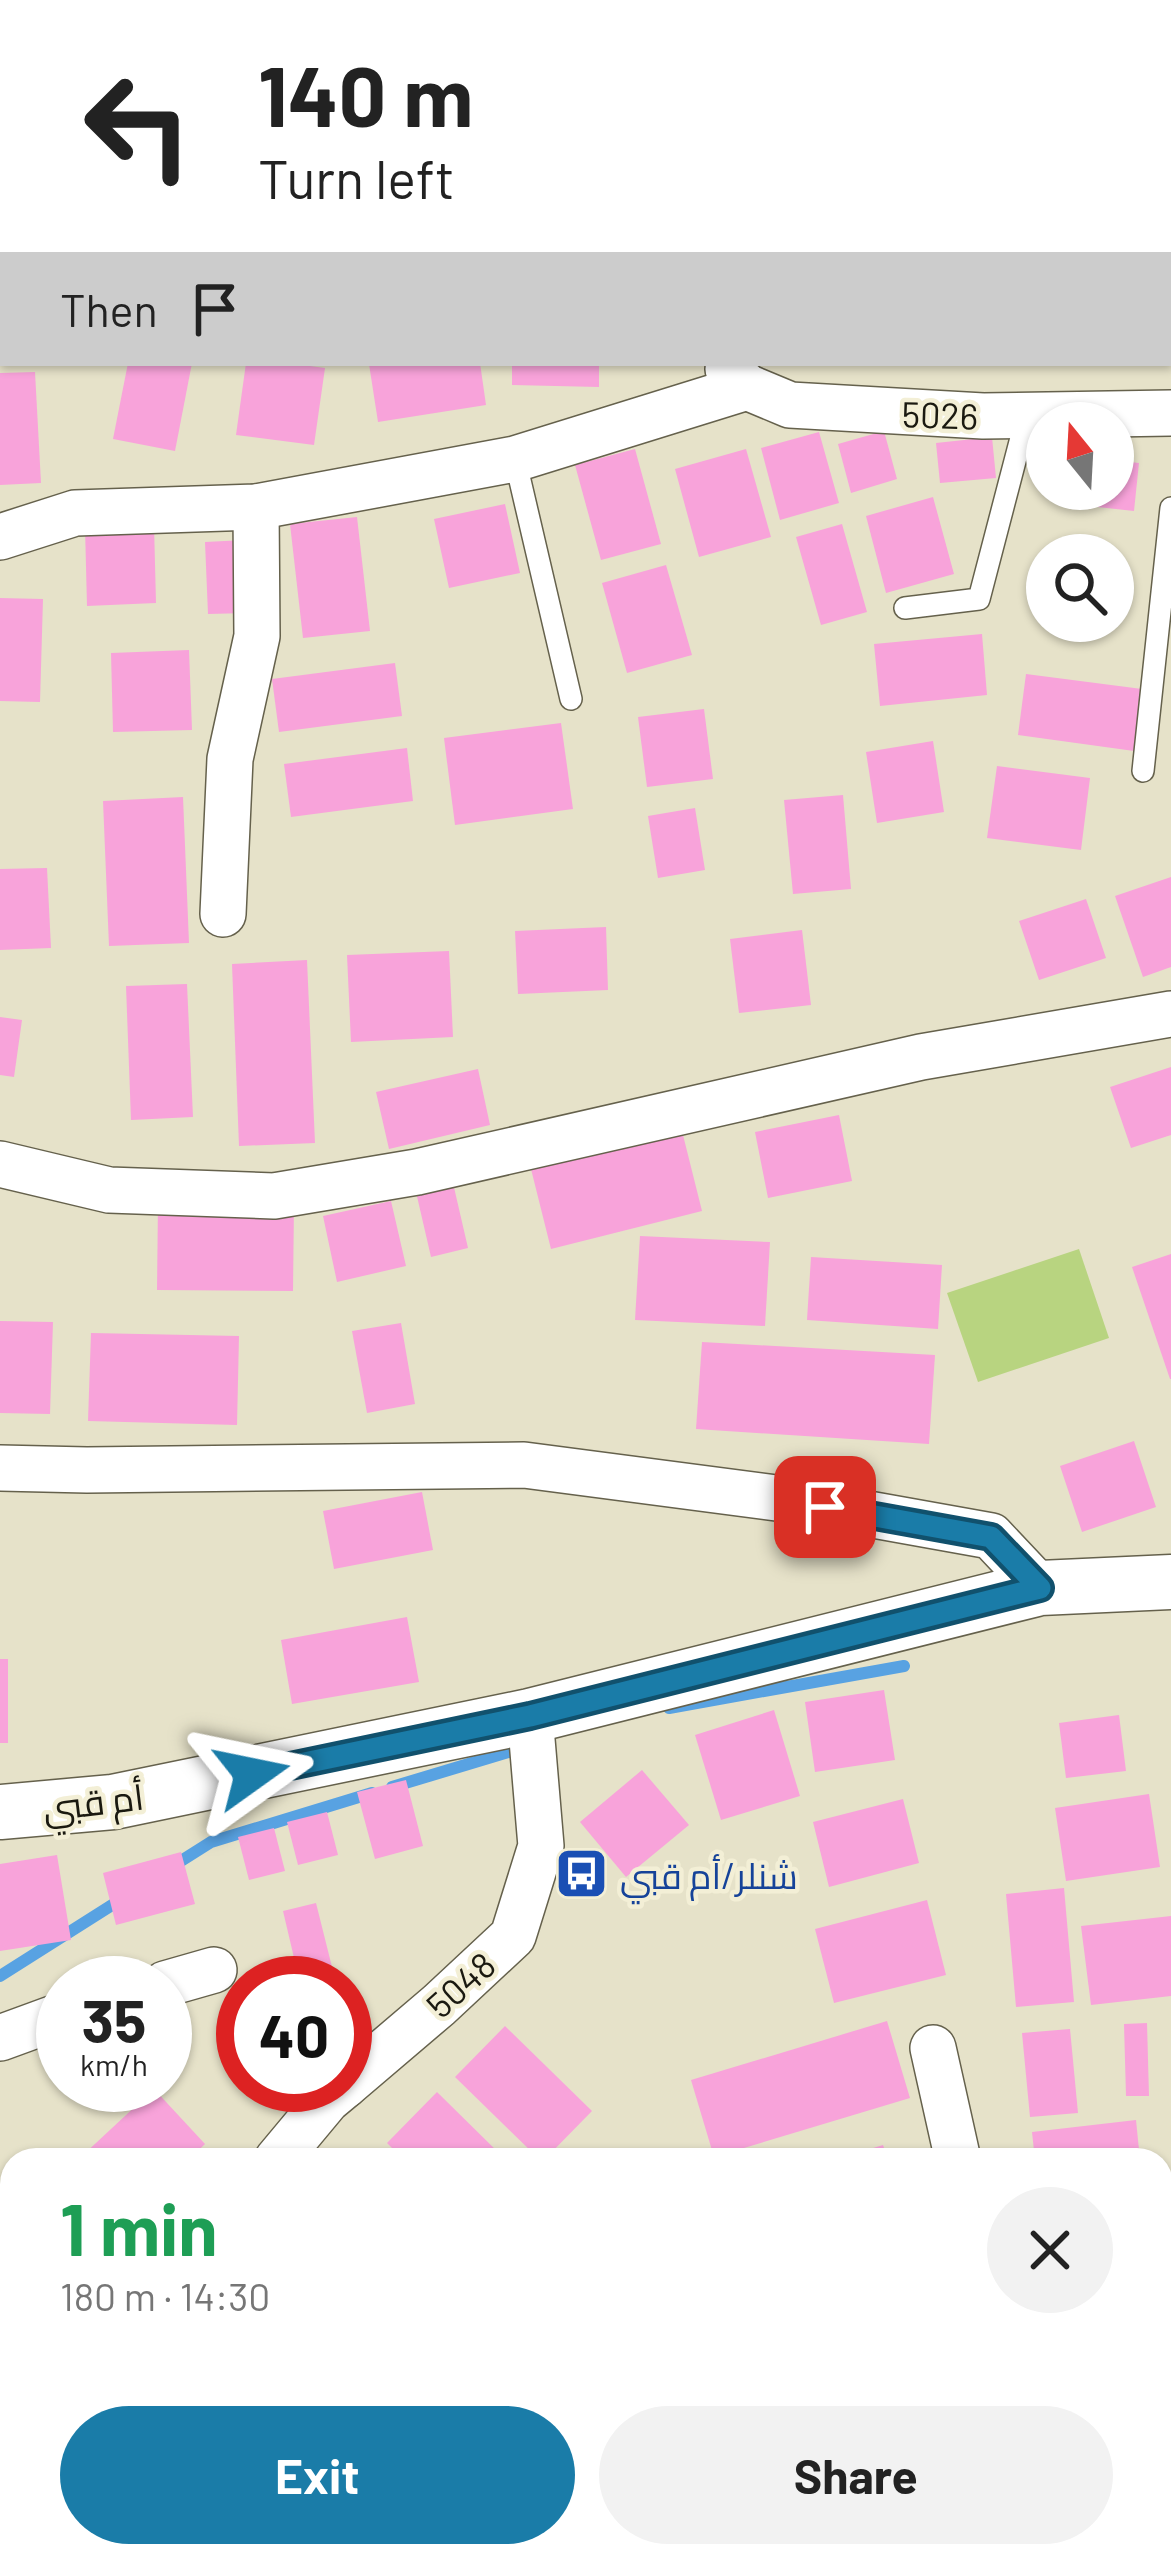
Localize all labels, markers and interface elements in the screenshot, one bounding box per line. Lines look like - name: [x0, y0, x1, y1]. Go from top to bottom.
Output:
- text: 140 m: [258, 43, 473, 144]
- icon: left: [60, 48, 216, 204]
- text: Turn left: [258, 145, 455, 210]
- icon: arrive: [182, 276, 248, 342]
- text: Then: [60, 282, 158, 336]
- street label: 5026: [901, 391, 979, 437]
- north arrow: [1026, 402, 1134, 510]
- map controls: [1026, 402, 1134, 642]
- button: search: [1026, 534, 1134, 642]
- pin: [774, 1456, 876, 1558]
- icon: arrive: [792, 1474, 858, 1540]
- position arrow: [189, 1711, 315, 1837]
- street label: أم قبي: [40, 1773, 147, 1837]
- bus stop icon: شنلر/أم قبي: [553, 1846, 609, 1902]
- place label: شنلر/أم قبي: [620, 1853, 798, 1905]
- street label: 5048: [417, 1942, 503, 2026]
- speed limit sign: 40: [216, 1956, 372, 2112]
- text: 35: [82, 1983, 146, 2055]
- text: km/h: [80, 2046, 148, 2082]
- text: 1 min: [60, 2184, 218, 2270]
- button: close: [987, 2187, 1113, 2313]
- text: 180 m · 14:30: [60, 2272, 270, 2319]
- button: Exit: [60, 2406, 575, 2544]
- button: Share: [599, 2406, 1113, 2544]

